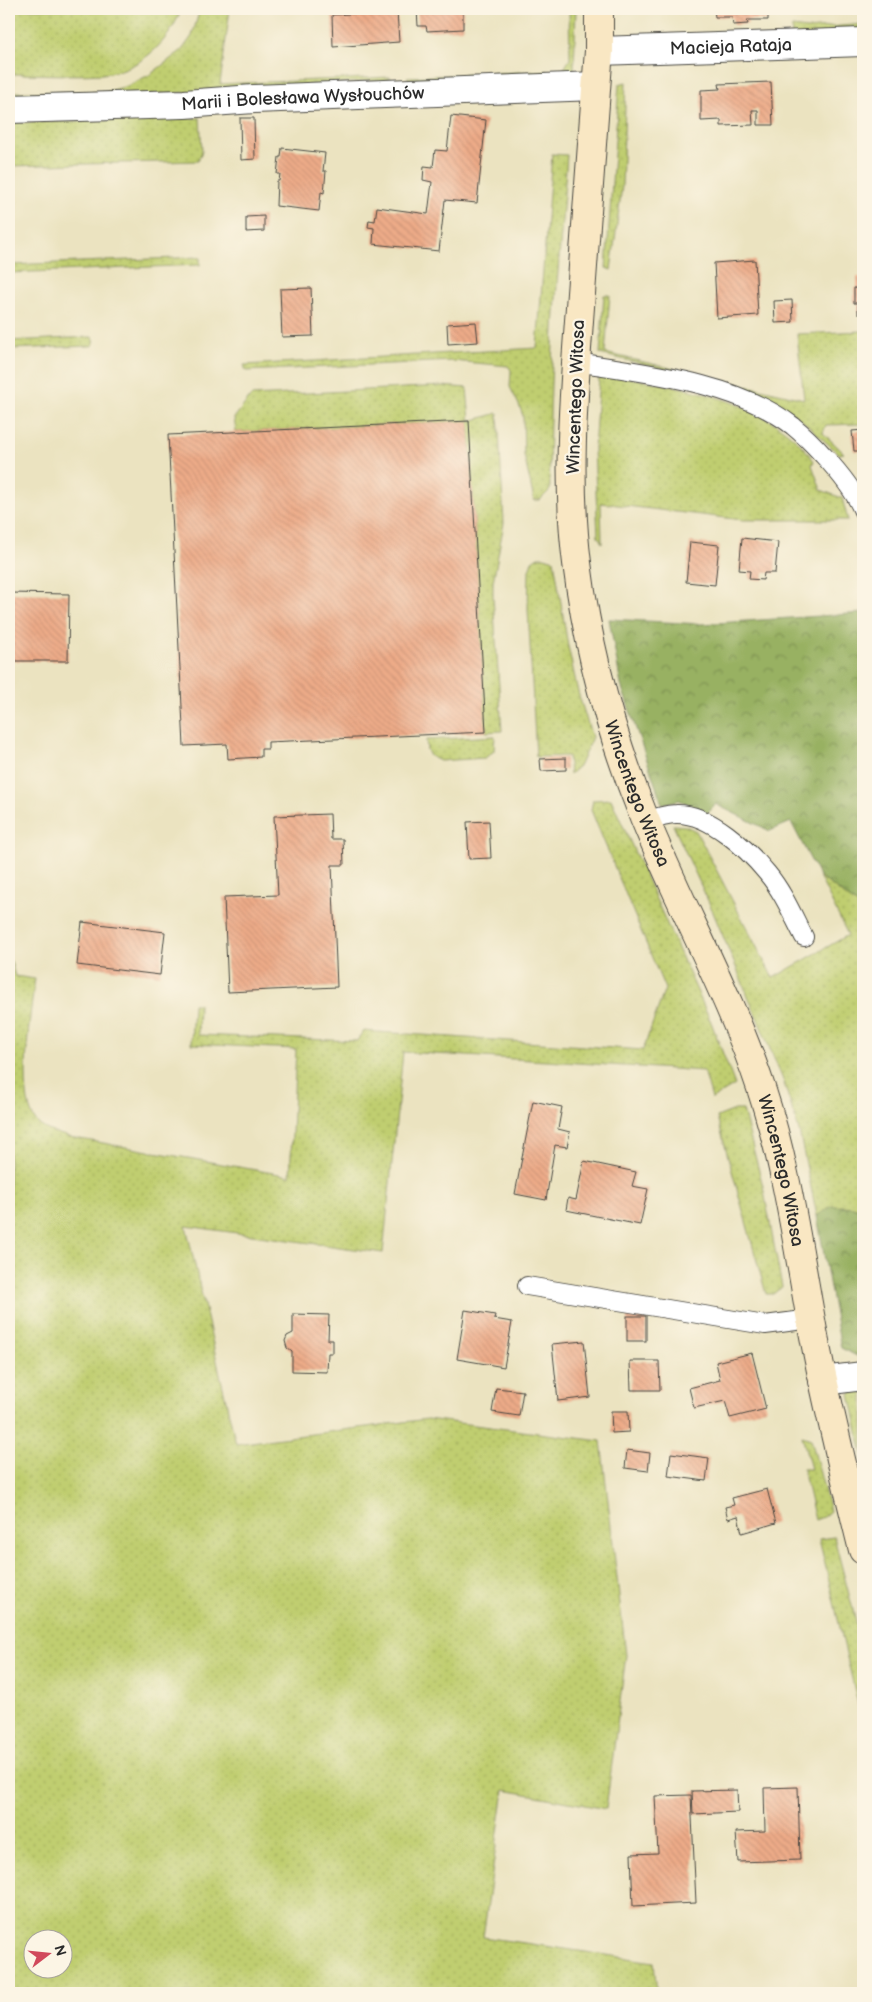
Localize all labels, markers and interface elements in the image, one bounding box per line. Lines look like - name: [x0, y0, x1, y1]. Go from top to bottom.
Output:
- street label: Macieja Rataja: [669, 34, 792, 59]
- street label: Marii i Bolesława Wysłouchów: [181, 82, 425, 115]
- street label: Wincentego Witosa: [563, 319, 589, 475]
- street label: Wincentego Witosa: [600, 718, 674, 870]
- street label: Wincentego Witosa: [753, 1092, 808, 1248]
- north arrow: [22, 1930, 72, 1980]
- text: N: [50, 1943, 70, 1958]

